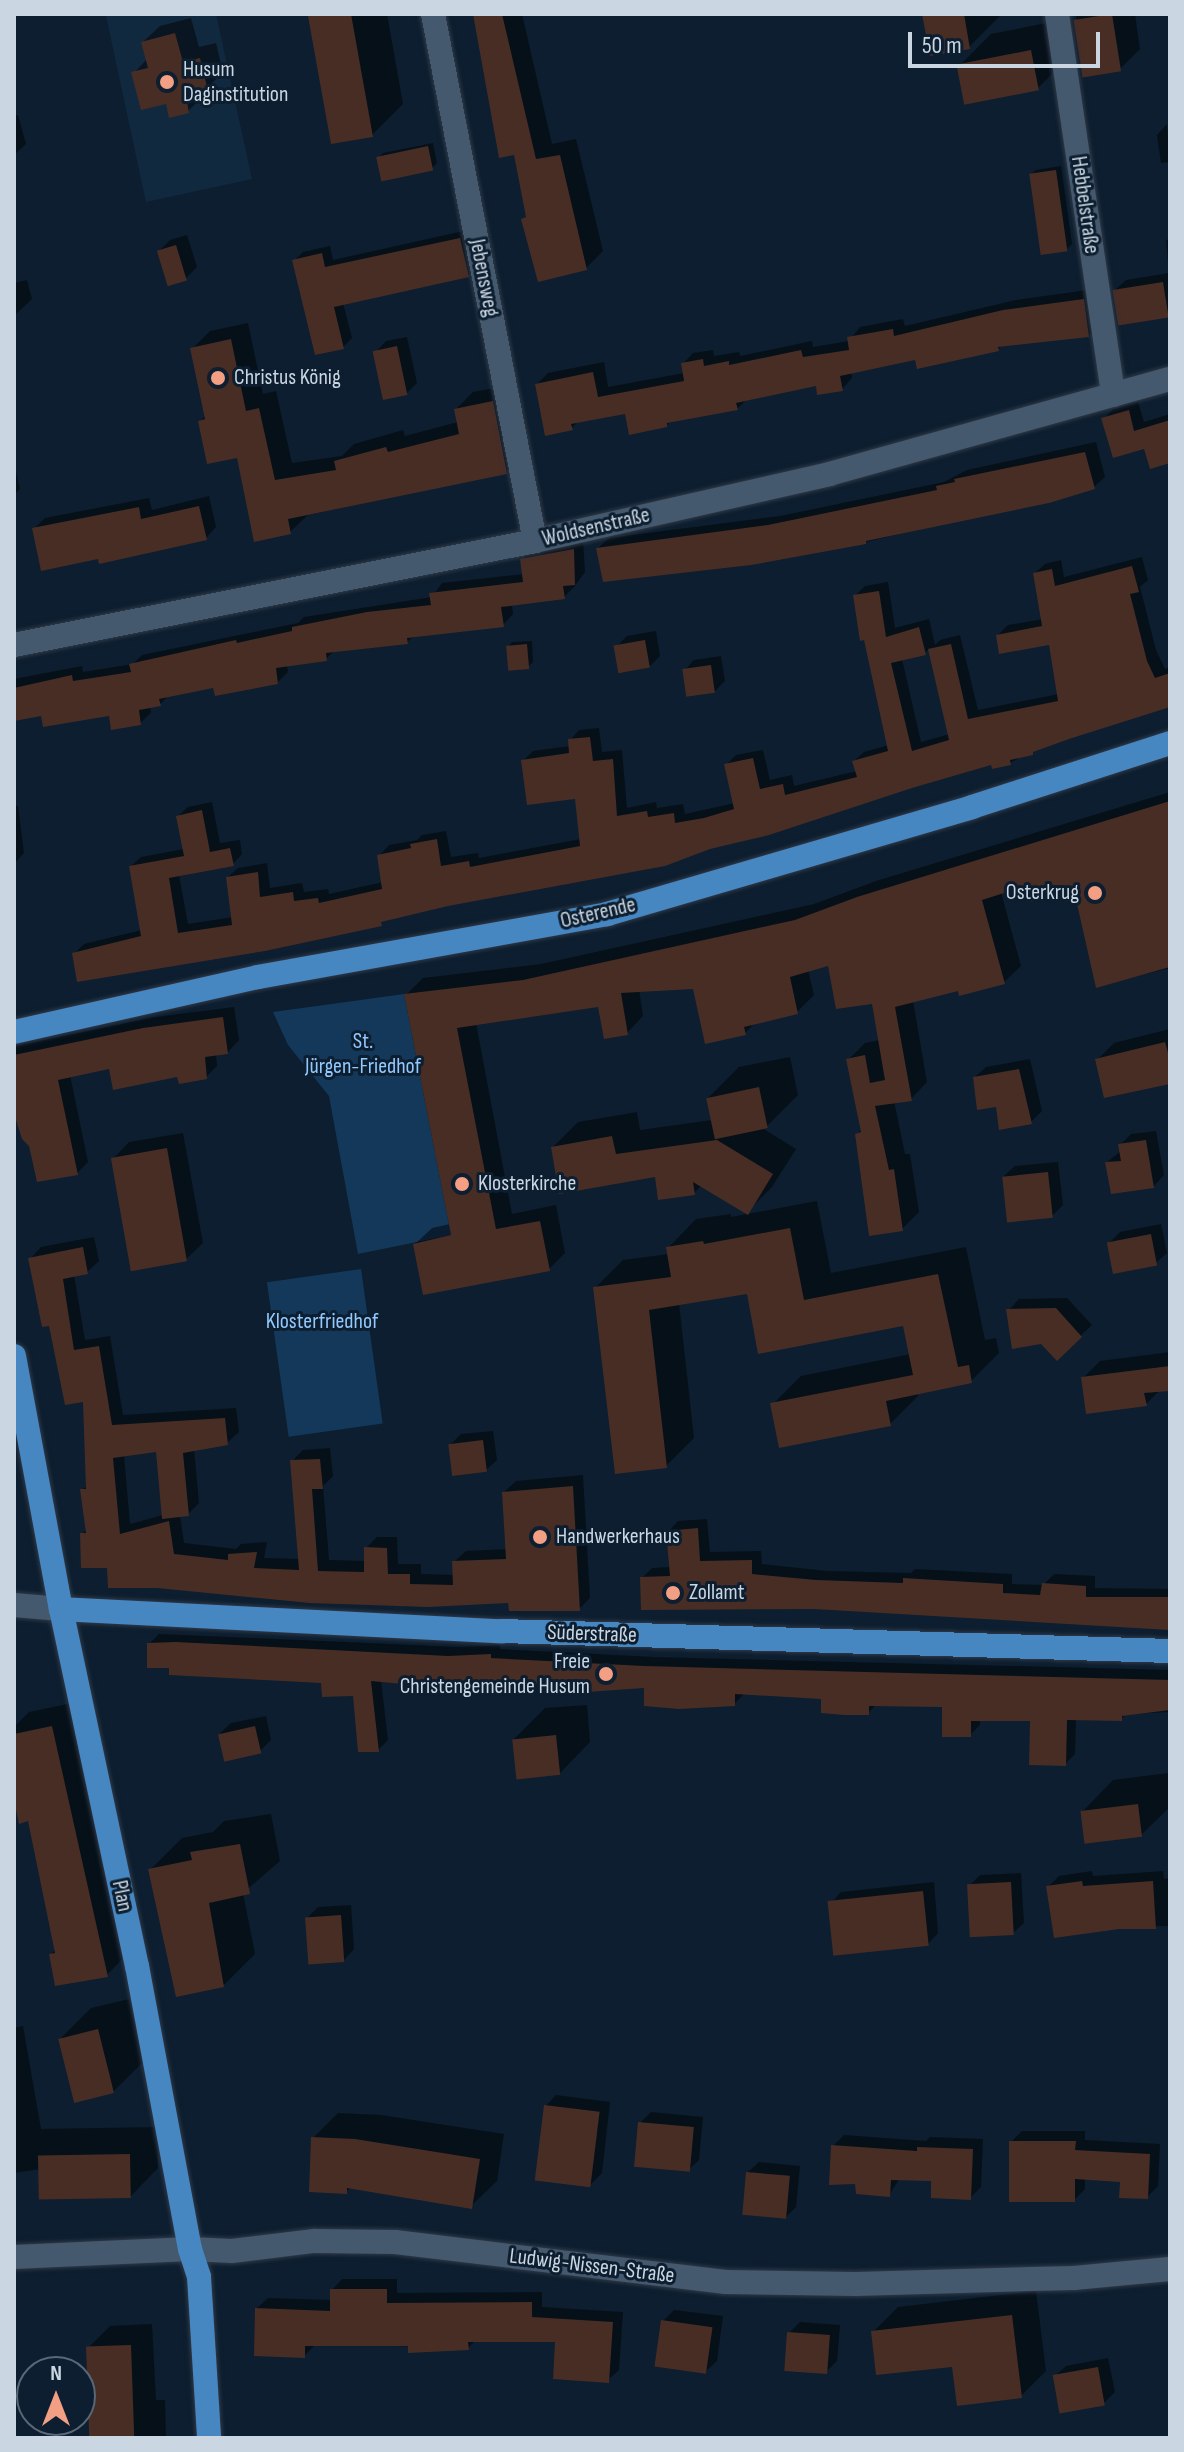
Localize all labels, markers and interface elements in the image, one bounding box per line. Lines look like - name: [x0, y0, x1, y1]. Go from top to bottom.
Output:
- scale bar: [912, 16, 1104, 66]
- text: 50 m: [922, 31, 962, 60]
- place label: Husum Daginstitution: [183, 56, 288, 108]
- marker: Husum Daginstitution: [158, 73, 176, 91]
- street label: Hebbelstraße: [1065, 154, 1105, 256]
- street label: Jebensweg: [464, 237, 504, 319]
- place label: Christus König: [234, 365, 341, 391]
- marker: Christus König: [209, 369, 227, 387]
- street label: Woldsenstraße: [540, 502, 652, 552]
- place label: Osterkrug: [1006, 880, 1079, 906]
- marker: Osterkrug: [1086, 884, 1104, 902]
- street label: Osterende: [558, 892, 638, 934]
- park label: St. Jürgen-Friedhof: [305, 1028, 421, 1080]
- place label: Klosterkirche: [478, 1171, 576, 1197]
- marker: Klosterkirche: [453, 1175, 471, 1193]
- park label: Klosterfriedhof: [266, 1309, 378, 1335]
- place label: Handwerkerhaus: [556, 1524, 680, 1550]
- marker: Handwerkerhaus: [531, 1528, 549, 1546]
- place label: Zollamt: [689, 1580, 744, 1606]
- marker: Zollamt: [664, 1584, 682, 1602]
- street label: Süderstraße: [547, 1619, 637, 1649]
- place label: Freie Christengemeinde Husum: [400, 1648, 590, 1700]
- marker: Freie Christengemeinde Husum: [597, 1665, 615, 1683]
- street label: Plan: [106, 1878, 138, 1914]
- street label: Ludwig-Nissen-Straße: [508, 2243, 676, 2289]
- north arrow: [16, 2356, 96, 2436]
- text: N: [50, 2360, 62, 2387]

